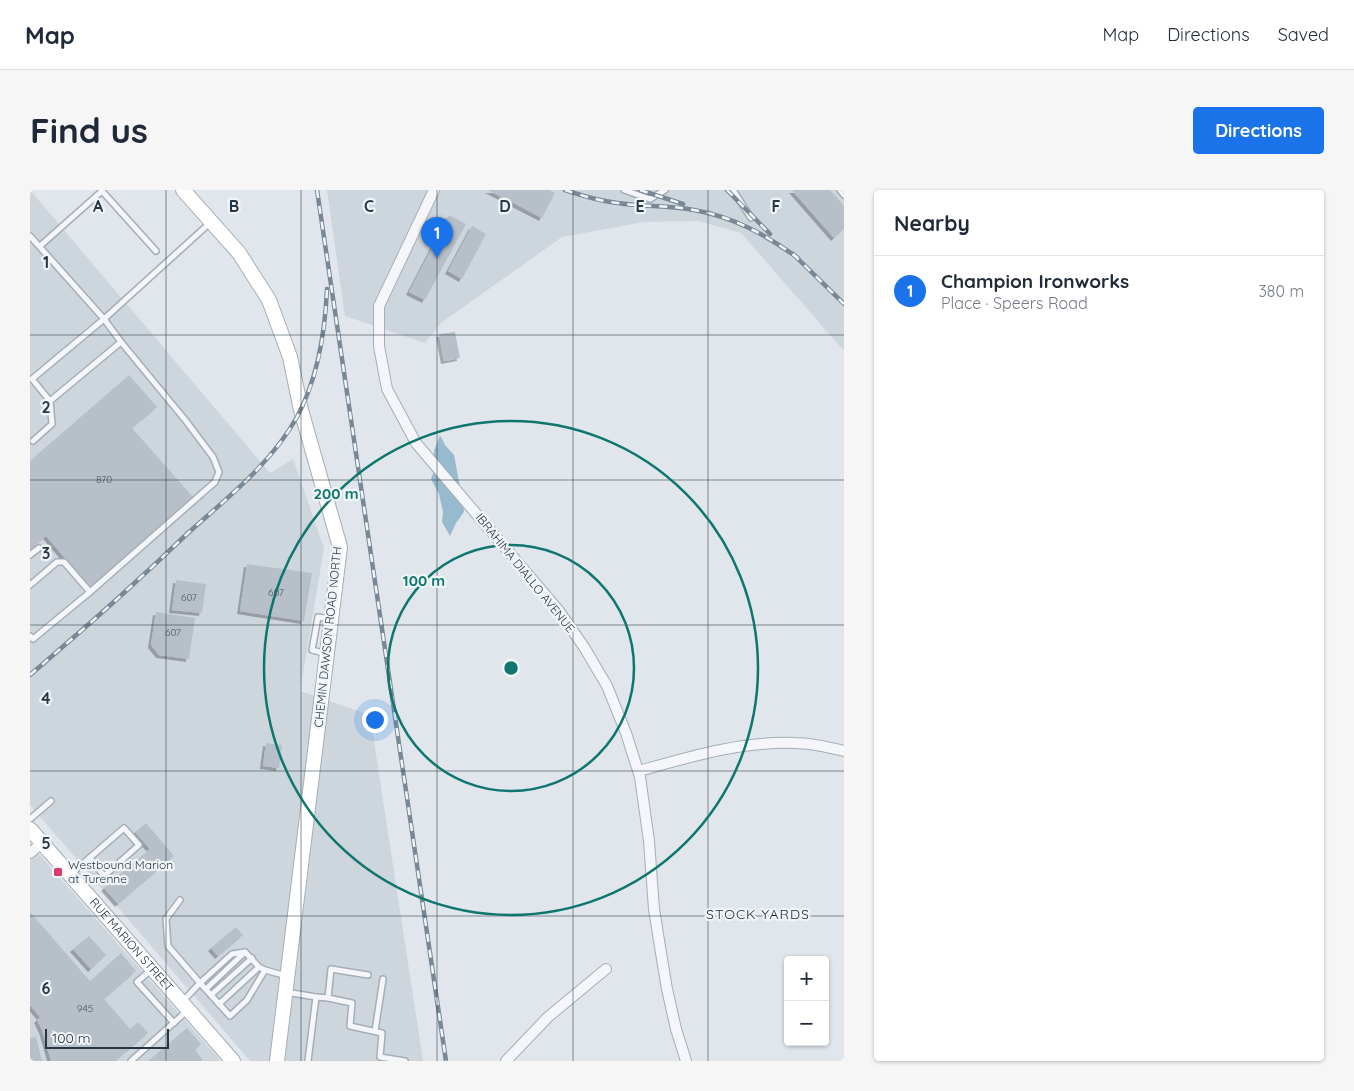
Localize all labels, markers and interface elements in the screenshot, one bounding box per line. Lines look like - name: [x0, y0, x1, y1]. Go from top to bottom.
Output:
- text: Map: [25, 20, 75, 50]
- text: Map: [1102, 23, 1139, 46]
- text: Directions: [1167, 23, 1250, 46]
- text: Saved: [1278, 23, 1329, 46]
- button: Directions: [1193, 107, 1324, 154]
- text: Find us: [30, 108, 148, 152]
- text: A: [93, 196, 104, 216]
- text: B: [229, 196, 239, 216]
- text: C: [364, 196, 374, 216]
- text: D: [499, 196, 511, 216]
- text: E: [635, 196, 645, 216]
- text: F: [772, 196, 781, 216]
- text: Nearby: [894, 210, 970, 236]
- pin: 1: [421, 217, 453, 258]
- text: 1: [43, 252, 49, 272]
- text: Champion Ironworks: [941, 269, 1129, 293]
- text: 1: [907, 281, 913, 301]
- text: 380 m: [1258, 281, 1304, 301]
- text: Place · Speers Road: [941, 293, 1088, 313]
- text: 2: [41, 397, 51, 417]
- house number: 870: [96, 473, 112, 486]
- text: 200 m: [314, 484, 359, 503]
- street label: IBRAHIMA DIALLO AVENUE: [473, 510, 578, 636]
- text: 3: [42, 543, 50, 563]
- street label: CHEMIN DAWSON ROAD NORTH: [311, 546, 344, 728]
- text: 100 m: [403, 571, 445, 590]
- house number: 607: [268, 586, 284, 599]
- house number: 607: [181, 591, 197, 604]
- house number: 607: [165, 626, 181, 639]
- centre of rings: [502, 659, 520, 677]
- text: 4: [41, 688, 51, 708]
- your location: [362, 707, 388, 733]
- text: 5: [41, 833, 51, 853]
- place label: Westbound Marion at Turenne: [68, 857, 173, 886]
- marker: Westbound Marion at Turenne: [52, 866, 64, 878]
- street label: RUE MARION STREET: [87, 895, 177, 995]
- district label: STOCK YARDS: [706, 905, 810, 923]
- map controls: [784, 956, 829, 1046]
- button: +: [784, 956, 829, 1001]
- text: 6: [42, 978, 51, 998]
- button: −: [784, 1001, 829, 1046]
- house number: 945: [77, 1002, 93, 1015]
- scale bar: [45, 1026, 169, 1049]
- text: 100 m: [52, 1029, 90, 1047]

